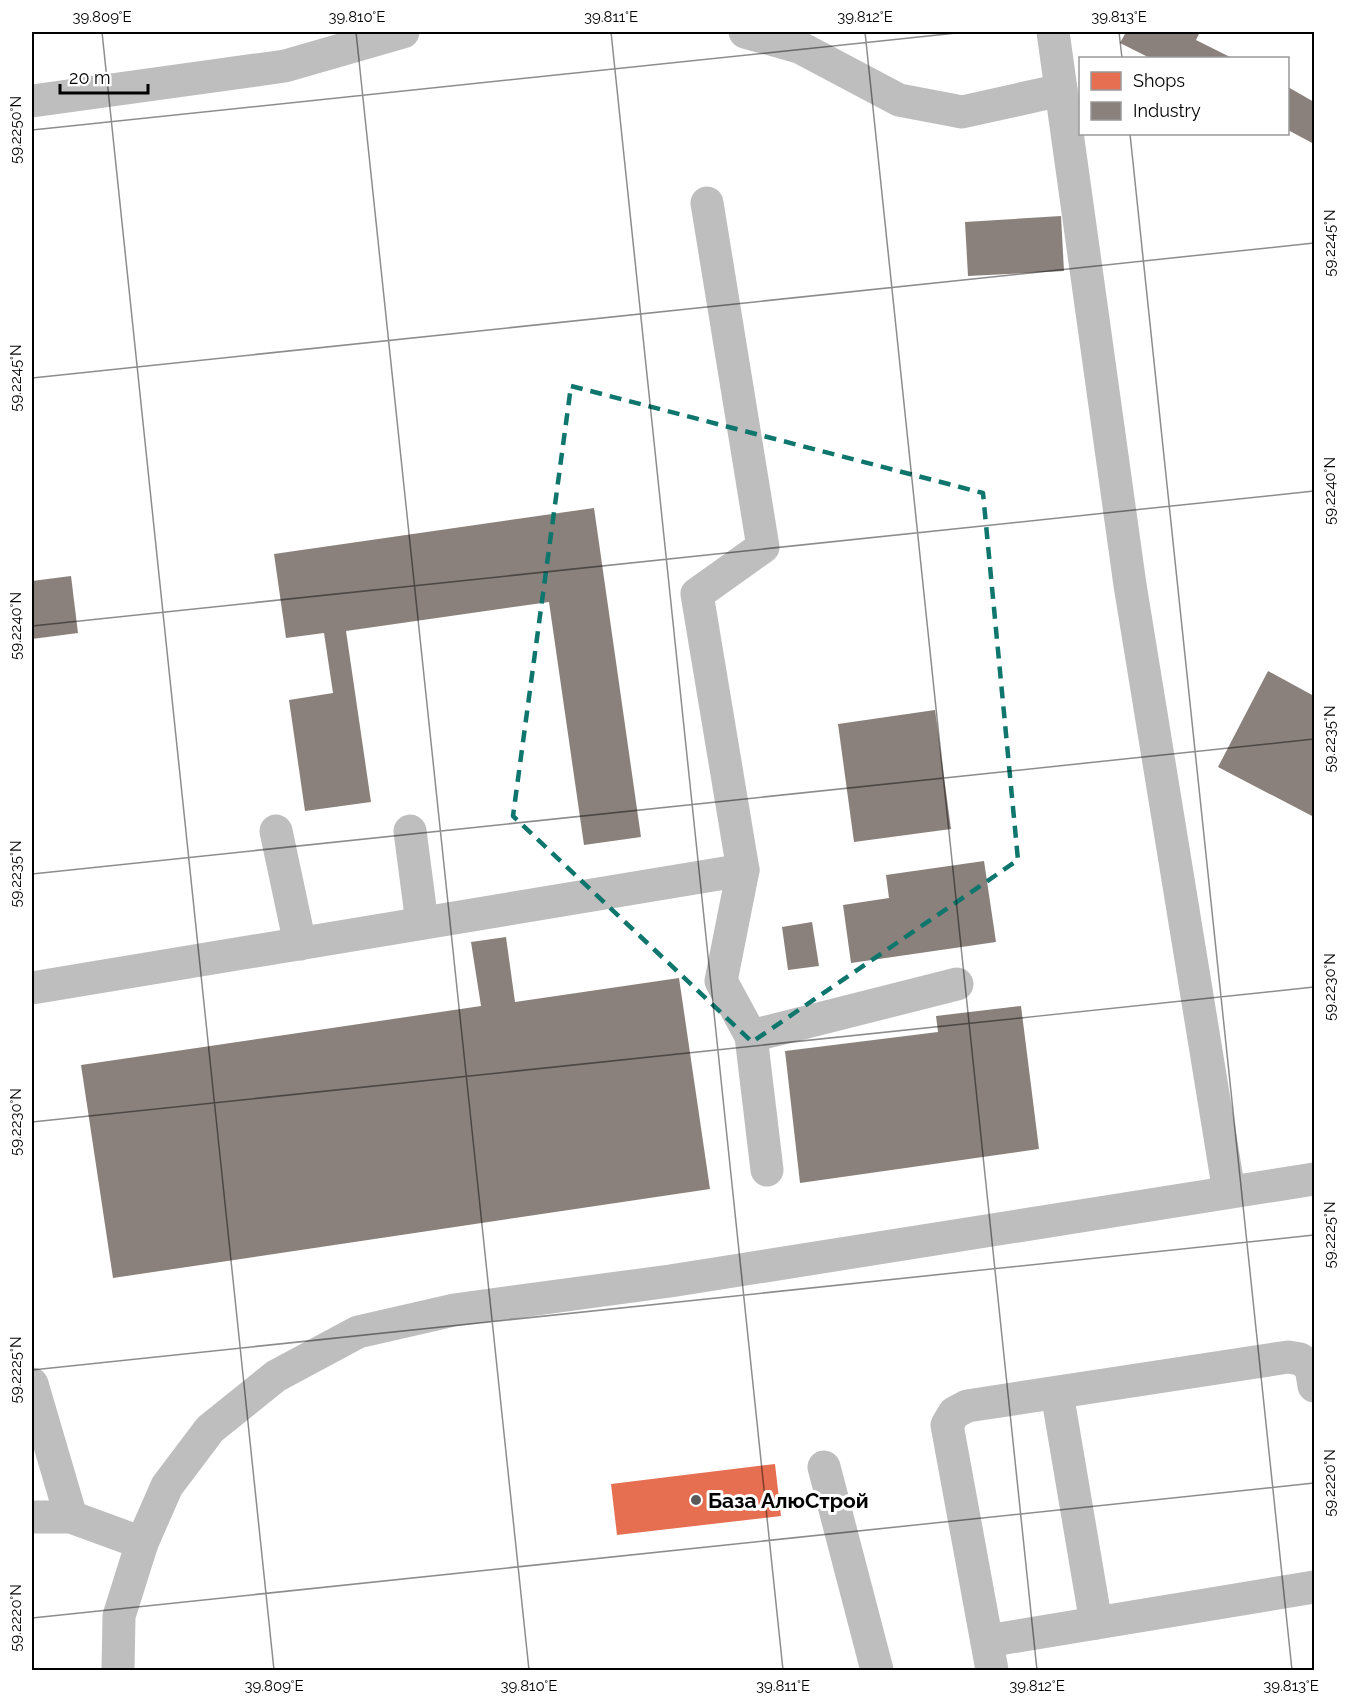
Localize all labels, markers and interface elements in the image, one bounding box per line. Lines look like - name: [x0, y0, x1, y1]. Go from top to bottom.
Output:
- text: 39.809°E: [72, 8, 132, 26]
- text: 39.810°E: [329, 8, 385, 26]
- text: 39.811°E: [584, 8, 638, 26]
- text: 39.812°E: [837, 8, 893, 26]
- text: 39.813°E: [1091, 8, 1147, 26]
- scale bar: [60, 57, 148, 95]
- legend: [1079, 57, 1289, 135]
- text: 20 m: [69, 67, 111, 88]
- text: Shops: [1133, 70, 1185, 91]
- text: 59.2250°N: [7, 96, 25, 164]
- text: Industry: [1133, 100, 1201, 121]
- text: 59.2245°N: [1321, 209, 1339, 277]
- text: 59.2245°N: [7, 344, 25, 412]
- text: 59.2240°N: [1321, 457, 1339, 525]
- text: 59.2240°N: [7, 592, 25, 660]
- text: 59.2235°N: [1321, 705, 1339, 773]
- text: 59.2235°N: [7, 840, 25, 908]
- text: 59.2230°N: [1321, 953, 1339, 1021]
- text: 59.2230°N: [7, 1088, 25, 1156]
- text: 59.2225°N: [1321, 1202, 1339, 1269]
- text: 59.2225°N: [7, 1337, 25, 1404]
- text: 59.2220°N: [1321, 1449, 1339, 1517]
- place label: База АлюСтрой: [708, 1488, 869, 1513]
- marker: База АлюСтрой: [689, 1493, 703, 1507]
- text: 59.2220°N: [7, 1584, 25, 1652]
- text: 39.809°E: [244, 1677, 304, 1695]
- text: 39.810°E: [501, 1677, 557, 1695]
- text: 39.811°E: [756, 1677, 810, 1695]
- text: 39.812°E: [1009, 1677, 1065, 1695]
- text: 39.813°E: [1263, 1677, 1319, 1695]

